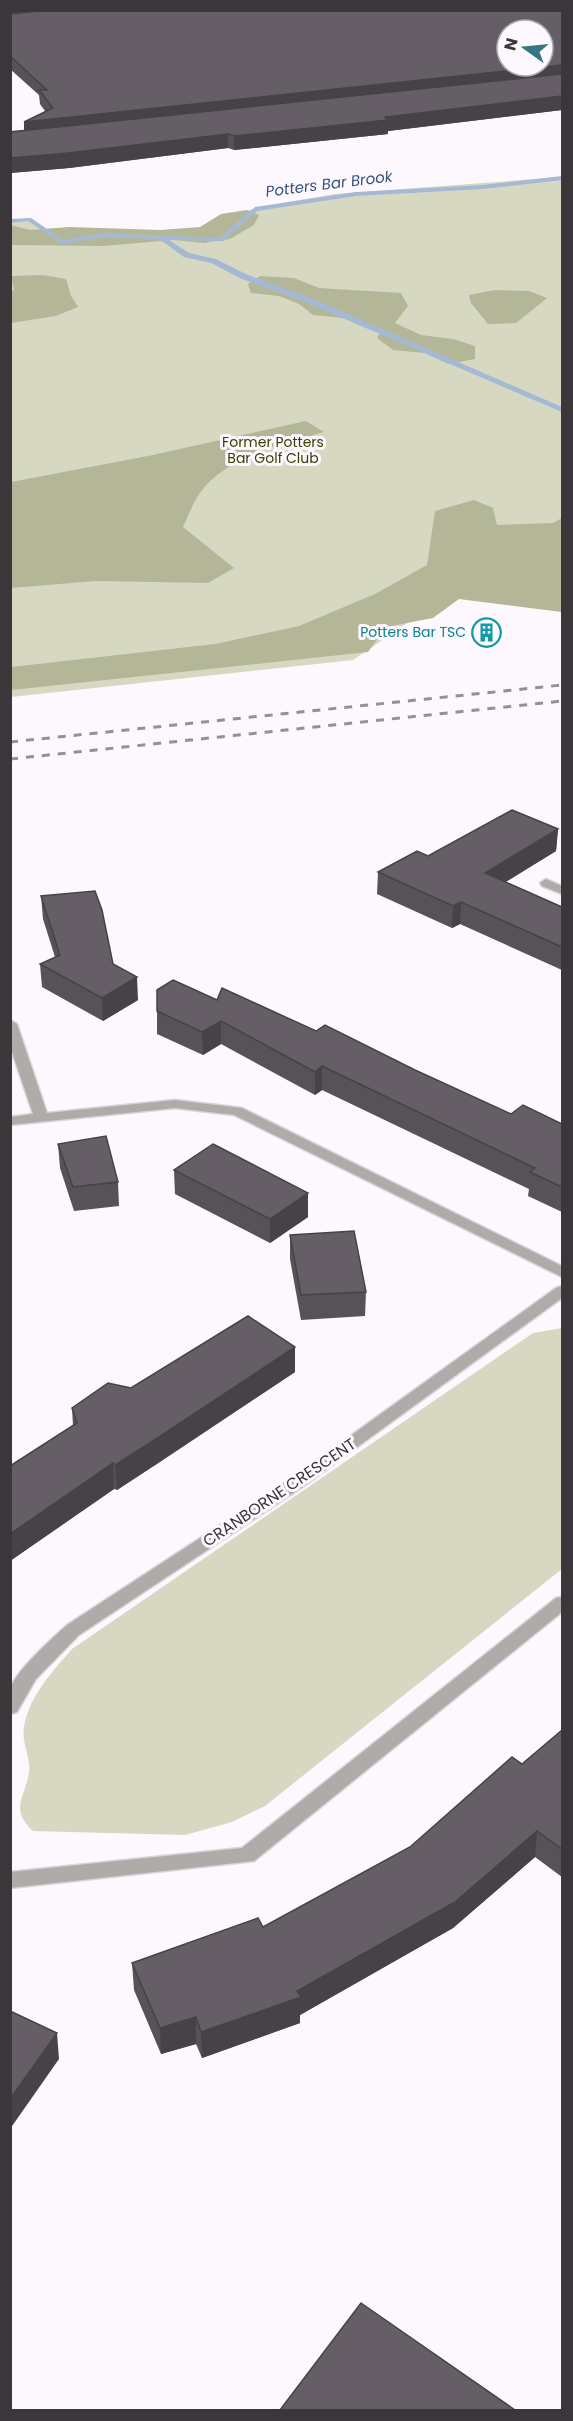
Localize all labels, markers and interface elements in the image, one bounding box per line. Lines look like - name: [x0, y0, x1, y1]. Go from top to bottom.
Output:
- north arrow: [495, 18, 555, 78]
- text: N: [498, 35, 524, 53]
- water label: Potters Bar Brook: [264, 165, 395, 202]
- park label: Former Potters Bar Golf Club: [222, 432, 324, 468]
- building icon: Potters Bar TSC: [471, 616, 503, 648]
- place label: Potters Bar TSC: [360, 622, 466, 642]
- street label: CRANBORNE CRESCENT: [198, 1432, 361, 1552]

